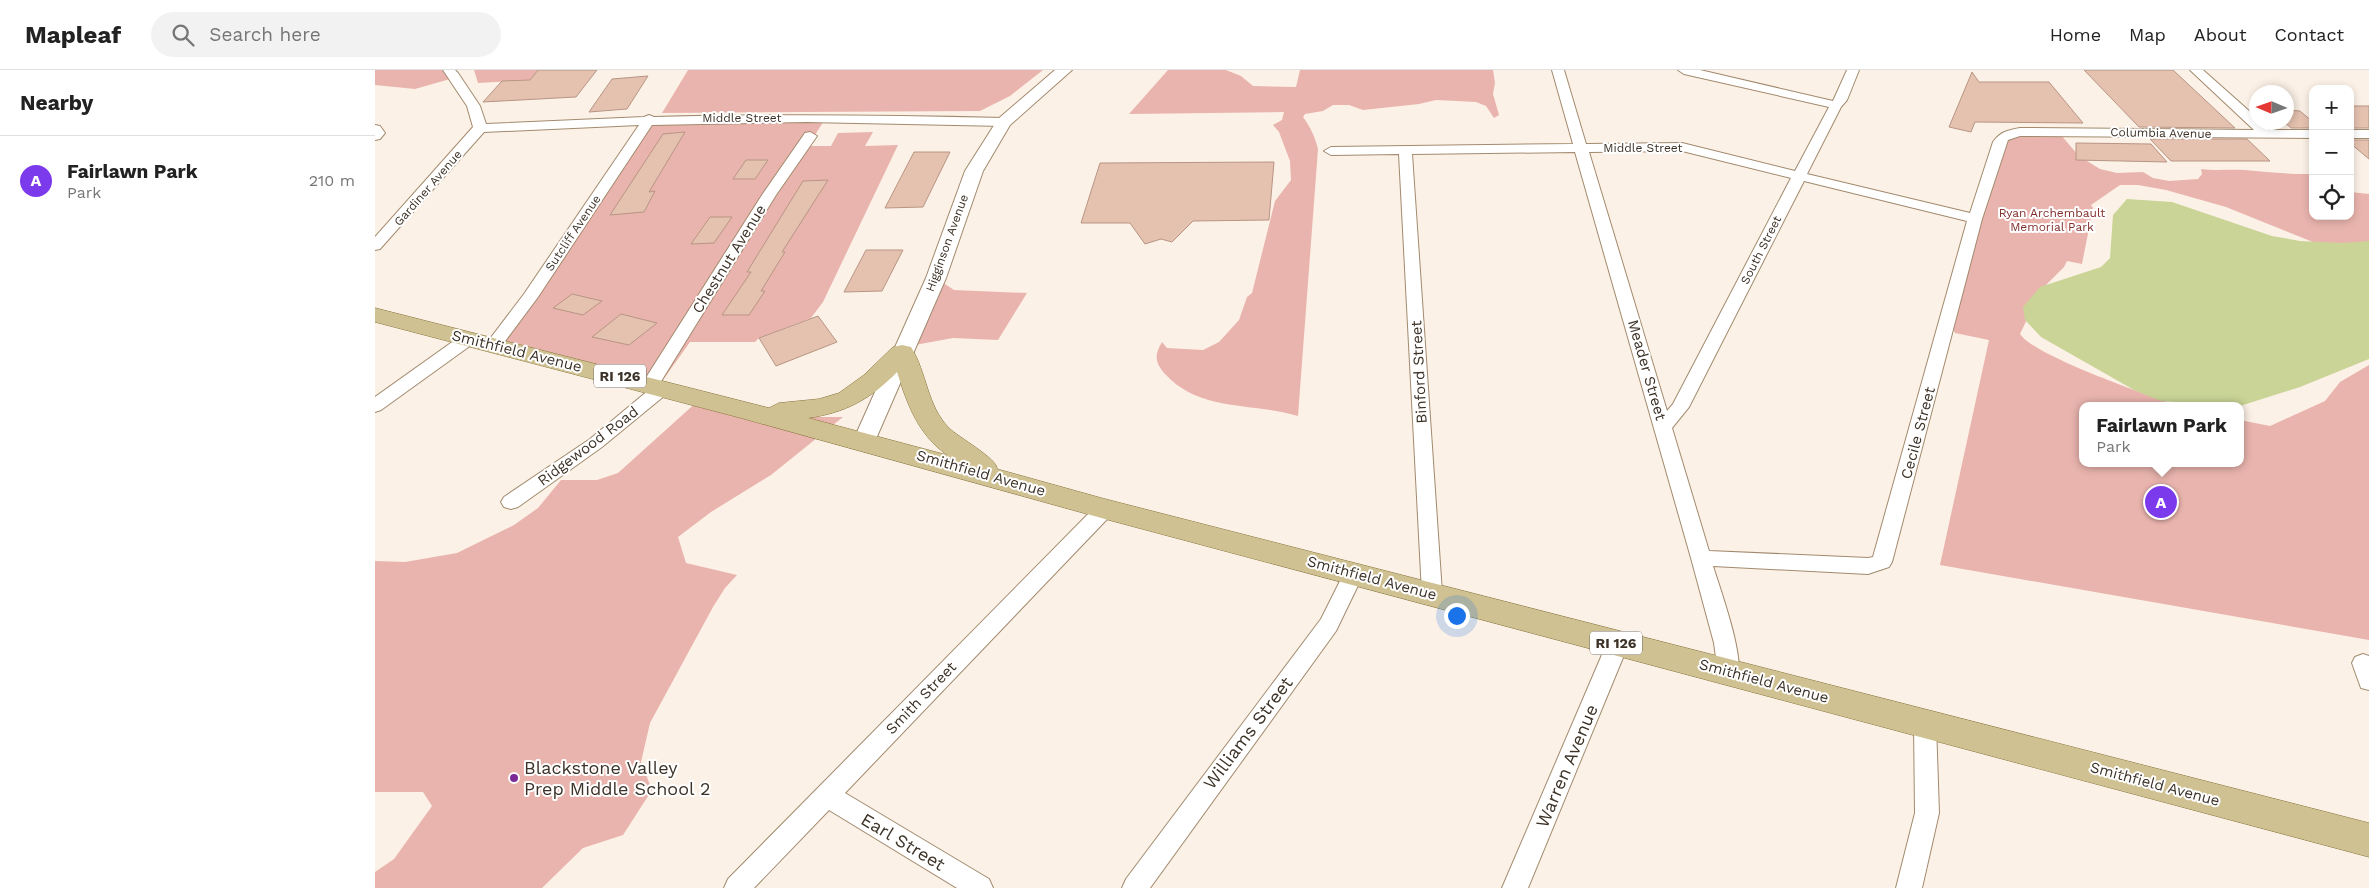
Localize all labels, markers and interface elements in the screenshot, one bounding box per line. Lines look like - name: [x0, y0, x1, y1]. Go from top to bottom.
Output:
- search box: [151, 12, 501, 57]
- text: Mapleaf: [25, 21, 121, 49]
- icon: search: [169, 21, 197, 49]
- text: Search here: [209, 23, 321, 46]
- text: Home: [2050, 24, 2101, 45]
- text: Map: [2129, 24, 2166, 45]
- text: About: [2194, 24, 2246, 45]
- text: Contact: [2274, 24, 2344, 45]
- north arrow: [2249, 85, 2294, 130]
- map controls: [2309, 85, 2354, 220]
- button: +: [2309, 85, 2354, 130]
- text: Nearby: [20, 90, 93, 115]
- street label: Middle Street: [702, 111, 782, 125]
- street label: Columbia Avenue: [2110, 125, 2212, 141]
- button: −: [2309, 130, 2354, 175]
- street label: Middle Street: [1603, 141, 1683, 155]
- street label: Gardiner Avenue: [391, 147, 465, 229]
- text: Fairlawn Park: [67, 160, 197, 183]
- text: A: [31, 171, 41, 190]
- text: 210 m: [309, 171, 355, 190]
- button: locate: [2309, 175, 2354, 220]
- text: Park: [67, 183, 101, 202]
- street label: Sutcliff Avenue: [542, 192, 604, 274]
- street label: Higginson Avenue: [923, 192, 971, 294]
- street label: Chestnut Avenue: [688, 201, 770, 317]
- park label: Ryan Archembault Memorial Park: [1999, 206, 2105, 234]
- street label: South Street: [1738, 213, 1784, 287]
- street label: Meader Street: [1624, 318, 1670, 423]
- street label: Binford Street: [1407, 319, 1431, 424]
- street label: Smithfield Avenue: [450, 326, 584, 376]
- road number: RI 126: [594, 364, 646, 388]
- street label: Cecile Street: [1897, 384, 1939, 481]
- street label: Ridgewood Road: [534, 402, 642, 490]
- popup: [2079, 402, 2244, 467]
- text: Fairlawn Park: [2096, 414, 2227, 437]
- text: Park: [2096, 437, 2131, 456]
- street label: Smithfield Avenue: [914, 446, 1048, 500]
- pin: A: [2145, 483, 2177, 521]
- street label: Smithfield Avenue: [1305, 552, 1439, 604]
- your location: [1444, 603, 1470, 629]
- road number: RI 126: [1590, 632, 1642, 654]
- street label: Smithfield Avenue: [1697, 655, 1831, 707]
- street label: Smith Street: [882, 658, 960, 738]
- street label: Williams Street: [1199, 672, 1297, 793]
- street label: Warren Avenue: [1531, 701, 1602, 831]
- place label: Blackstone Valley Prep Middle School 2: [524, 757, 710, 799]
- street label: Smithfield Avenue: [2088, 758, 2222, 810]
- marker: Blackstone Valley Prep Middle School 2: [508, 772, 520, 784]
- street label: Earl Street: [857, 808, 949, 875]

